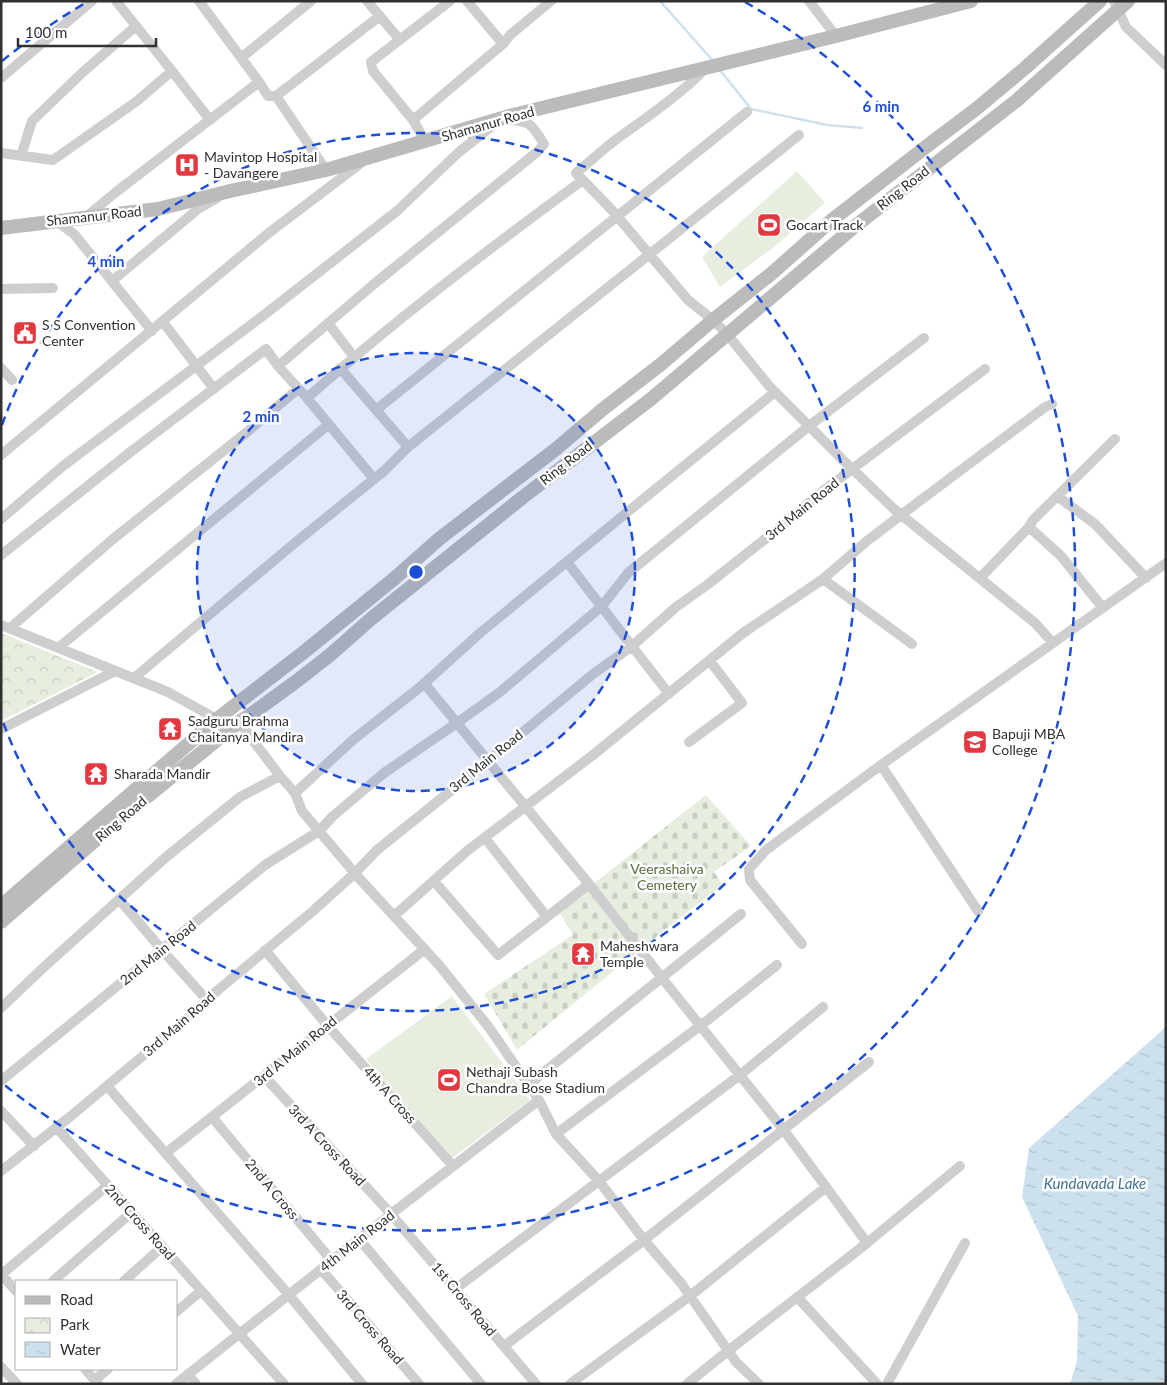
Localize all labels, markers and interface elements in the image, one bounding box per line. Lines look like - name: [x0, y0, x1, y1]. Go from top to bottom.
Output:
- scale bar: [18, 15, 155, 47]
- text: 100 m: [25, 23, 67, 41]
- text: 6 min: [862, 97, 900, 115]
- street label: Shamanur Road: [439, 102, 536, 145]
- place label: Mavintop Hospital - Davangere: [204, 148, 317, 181]
- hospital icon: Mavintop Hospital - Davangere: [174, 152, 200, 178]
- street label: Ring Road: [873, 162, 932, 213]
- street label: Shamanur Road: [45, 202, 142, 229]
- sports icon: Gocart Track: [756, 212, 782, 238]
- place label: Gocart Track: [786, 216, 864, 233]
- text: 4 min: [87, 252, 125, 270]
- place label: S S Convention Center: [42, 316, 136, 349]
- public building icon: S S Convention Center: [12, 320, 38, 346]
- text: 2 min: [242, 407, 280, 425]
- street label: Ring Road: [536, 437, 595, 488]
- street label: 3rd Main Road: [761, 474, 842, 544]
- centre of rings: [407, 563, 425, 581]
- place label: Sadguru Brahma Chaitanya Mandira: [188, 712, 303, 745]
- temple icon: Sadguru Brahma Chaitanya Mandira: [157, 716, 183, 742]
- place label: Bapuji MBA College: [992, 725, 1066, 758]
- street label: 3rd Main Road: [445, 726, 526, 796]
- school or university icon: Bapuji MBA College: [962, 729, 988, 755]
- temple icon: Sharada Mandir: [83, 761, 109, 787]
- place label: Sharada Mandir: [114, 765, 210, 782]
- street label: Ring Road: [92, 792, 150, 845]
- park label: Veerashaiva Cemetery: [630, 860, 704, 893]
- street label: 2nd Main Road: [116, 917, 199, 988]
- place label: Maheshwara Temple: [600, 937, 679, 970]
- temple icon: Maheshwara Temple: [570, 941, 596, 967]
- street label: 3rd Main Road: [139, 988, 218, 1060]
- street label: 3rd A Main Road: [250, 1012, 340, 1089]
- street label: 4th A Cross: [360, 1063, 420, 1127]
- place label: Nethaji Subash Chandra Bose Stadium: [466, 1063, 605, 1096]
- sports icon: Nethaji Subash Chandra Bose Stadium: [436, 1067, 462, 1093]
- street label: 3rd A Cross Road: [285, 1100, 369, 1189]
- street label: 2nd A Cross: [242, 1155, 303, 1222]
- water label: Kundavada Lake: [1044, 1174, 1146, 1192]
- street label: 2nd Cross Road: [102, 1180, 179, 1263]
- street label: 4th Main Road: [316, 1206, 397, 1275]
- street label: 1st Cross Road: [428, 1258, 500, 1339]
- legend: [15, 1280, 178, 1370]
- street label: 3rd Cross Road: [333, 1286, 407, 1367]
- text: Road: [60, 1290, 93, 1308]
- text: Park: [60, 1315, 90, 1333]
- text: Water: [60, 1340, 101, 1358]

